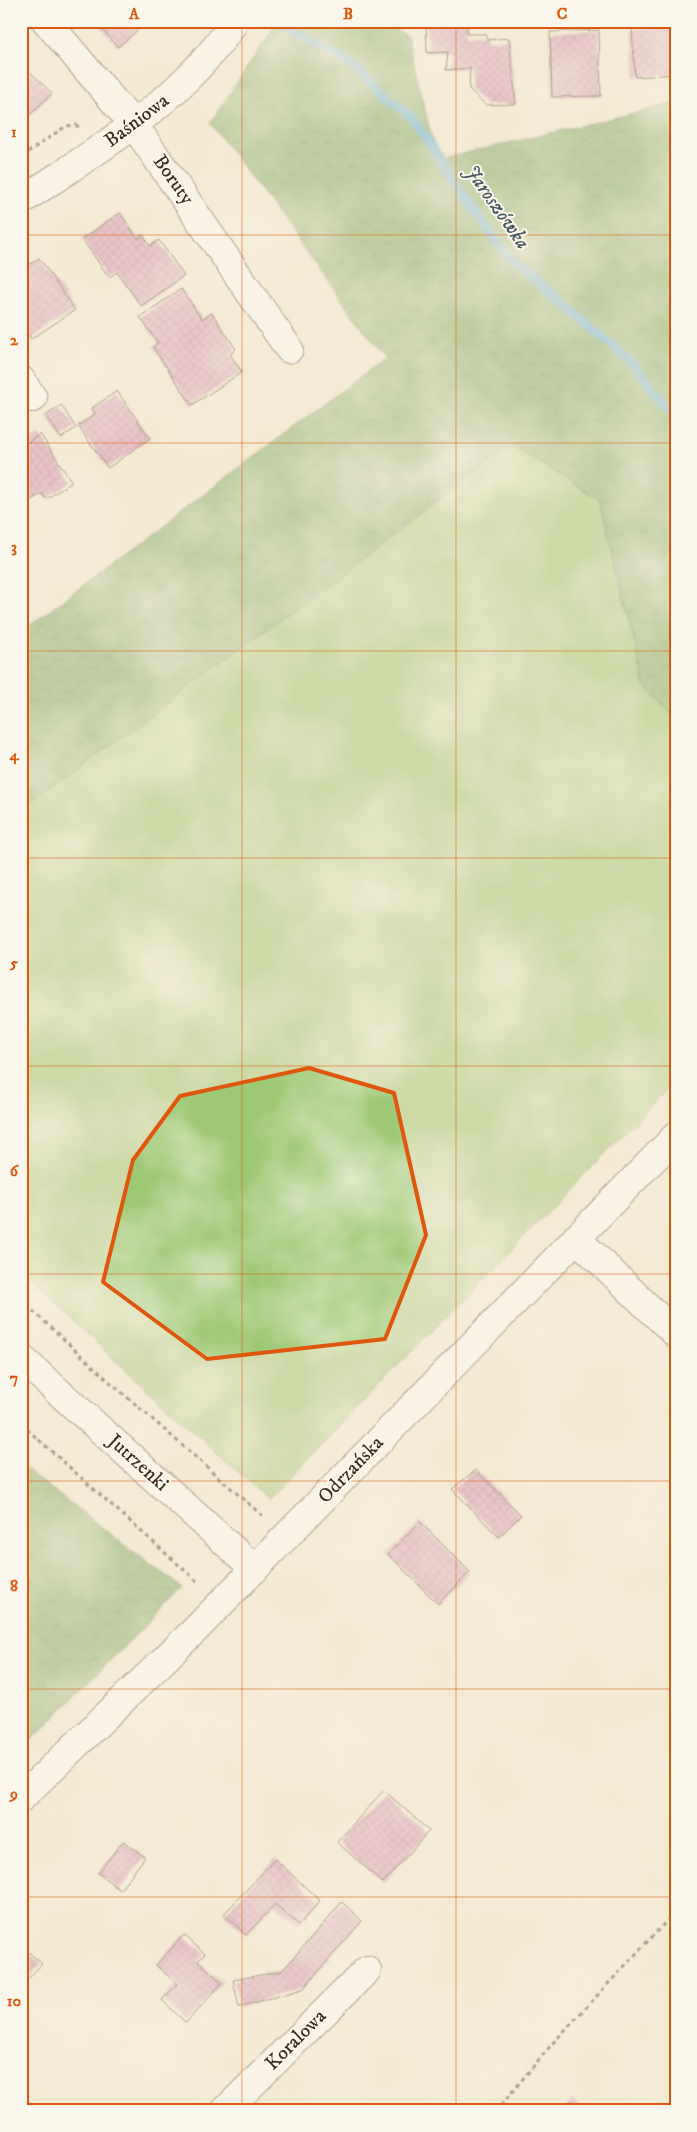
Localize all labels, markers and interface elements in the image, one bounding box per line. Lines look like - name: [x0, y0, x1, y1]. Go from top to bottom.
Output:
- text: A: [128, 4, 140, 24]
- text: B: [343, 4, 353, 24]
- text: C: [557, 4, 567, 24]
- street label: Baśniowa: [100, 88, 175, 153]
- text: 1: [11, 122, 17, 142]
- street label: Boruty: [147, 150, 199, 210]
- water label: Jaroszówka: [458, 160, 536, 254]
- text: 2: [10, 330, 19, 350]
- text: 3: [11, 537, 17, 557]
- text: 4: [8, 745, 19, 765]
- text: 5: [9, 953, 18, 973]
- text: 6: [10, 1161, 20, 1181]
- text: 7: [10, 1368, 18, 1388]
- street label: Jutrzenki: [101, 1428, 174, 1497]
- street label: Odrzańska: [313, 1431, 390, 1509]
- text: 8: [10, 1576, 18, 1596]
- text: 9: [9, 1784, 18, 1804]
- text: 10: [7, 1991, 22, 2011]
- street label: Koralowa: [260, 2004, 332, 2076]

